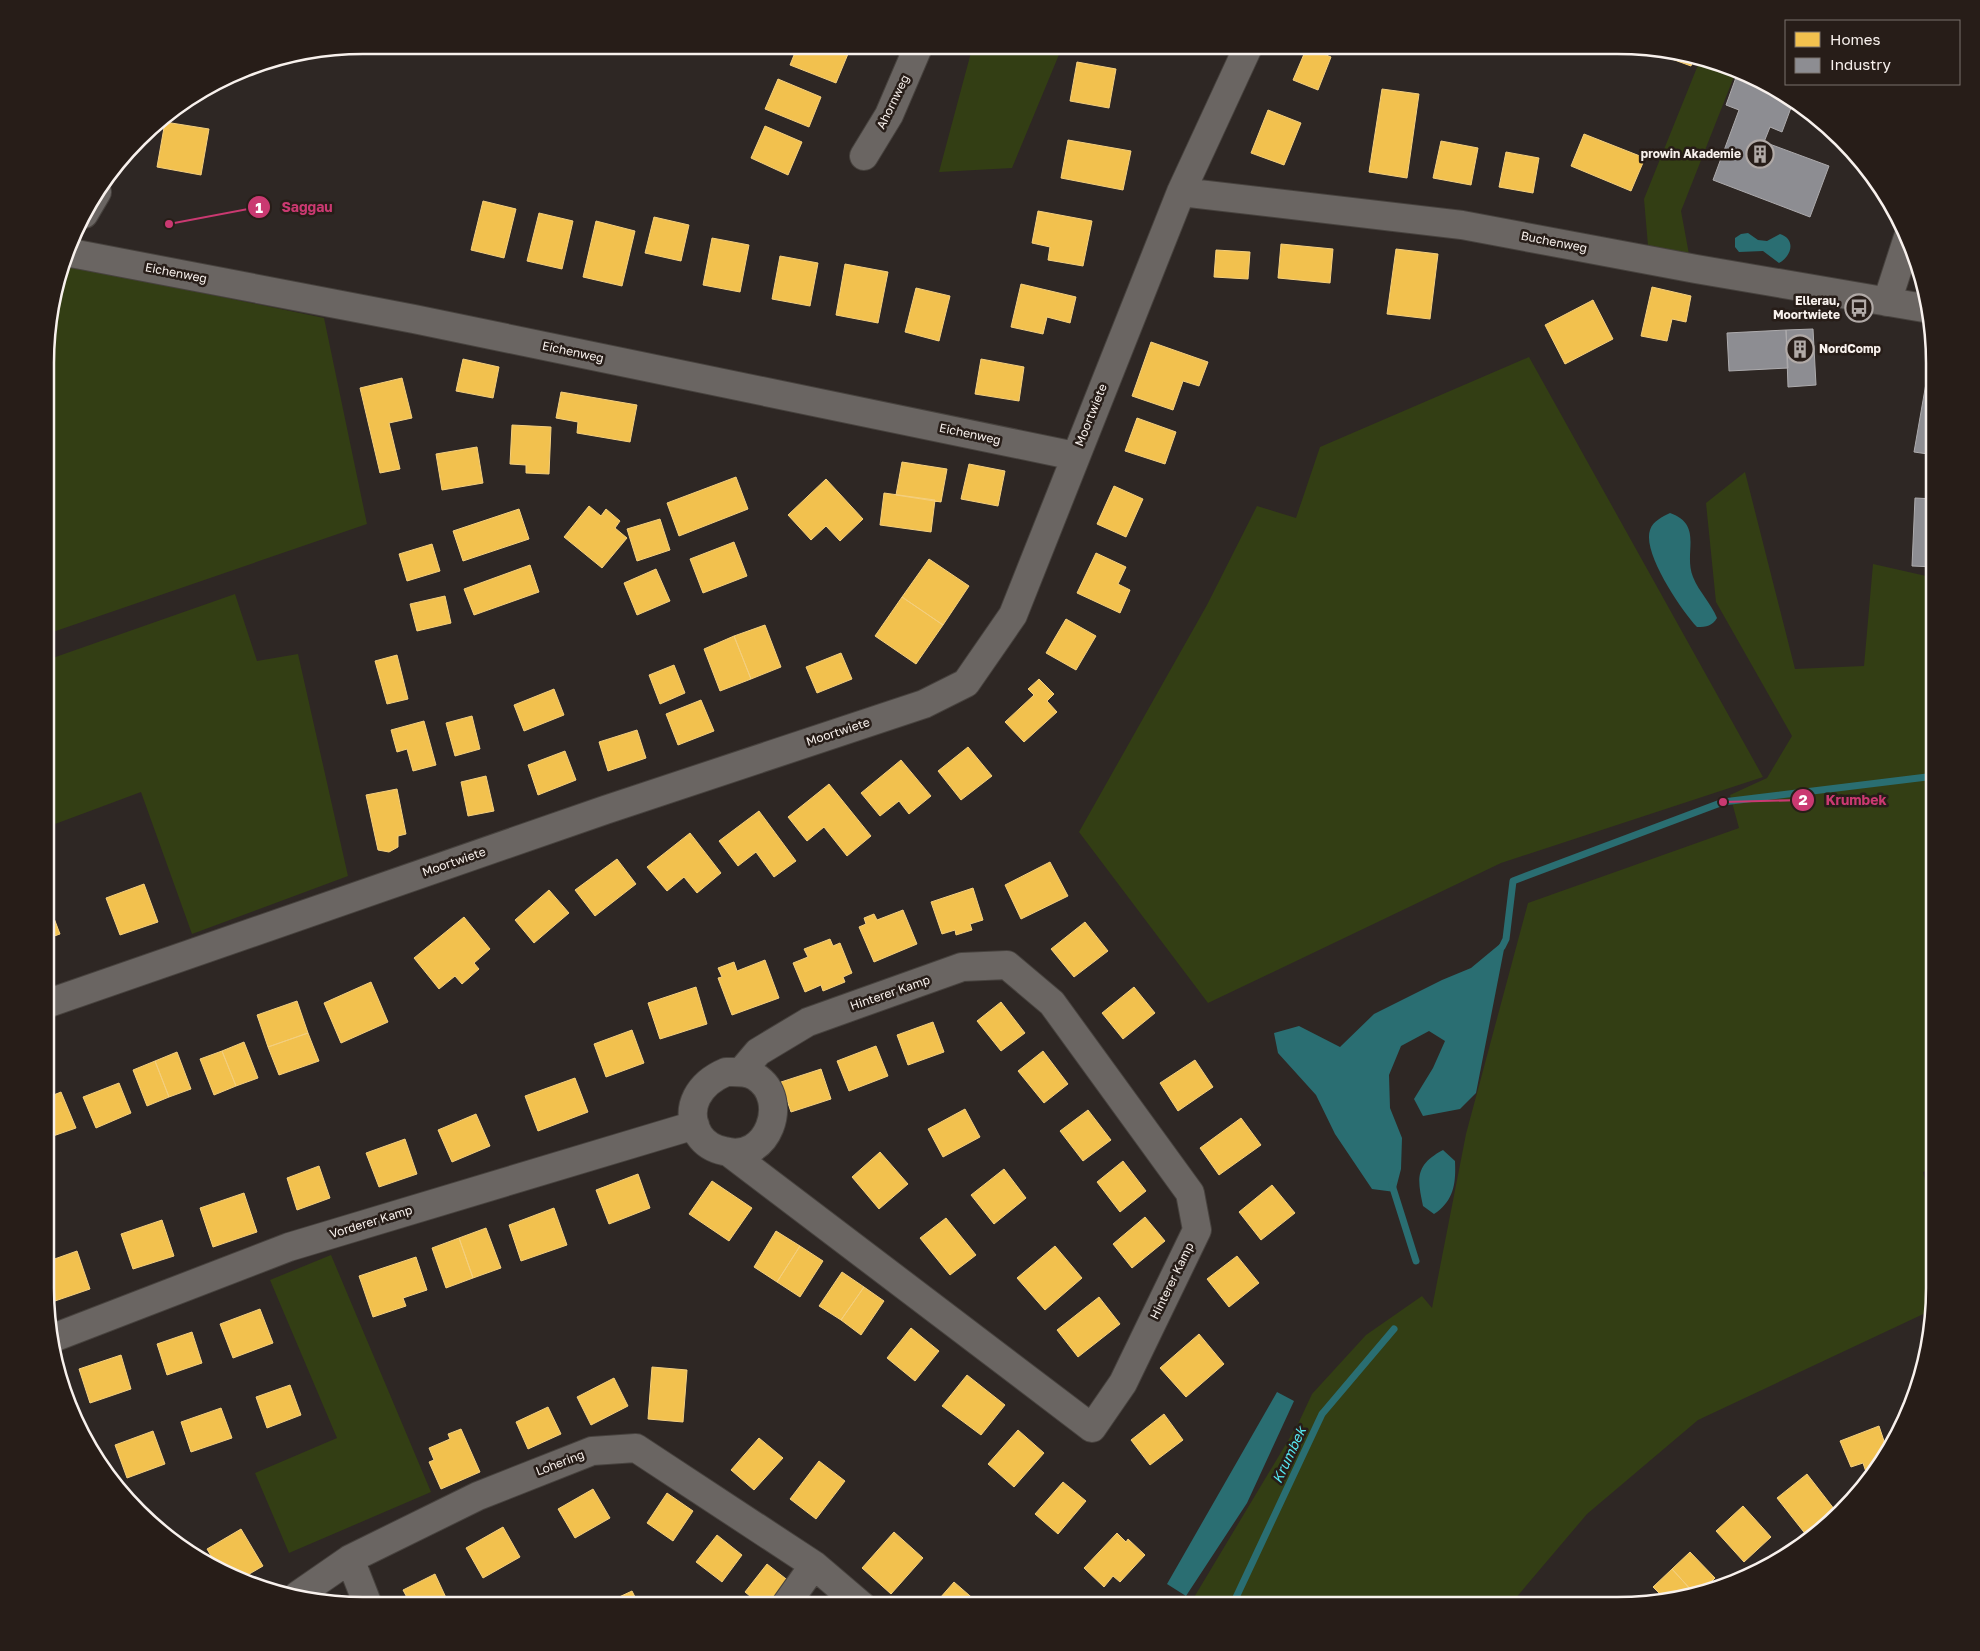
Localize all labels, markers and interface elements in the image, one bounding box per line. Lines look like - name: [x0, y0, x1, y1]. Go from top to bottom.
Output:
- legend: [1785, 20, 1960, 85]
- text: Homes: [1830, 30, 1880, 48]
- text: Industry: [1830, 55, 1891, 73]
- street label: Ahornweg: [873, 72, 912, 131]
- building icon: prowin Akademie: [1745, 139, 1775, 169]
- place label: prowin Akademie: [1641, 146, 1741, 161]
- callout: Saggau: [247, 193, 343, 222]
- text: 1: [255, 198, 263, 216]
- text: Saggau: [281, 198, 333, 215]
- street label: Buchenweg: [1520, 228, 1589, 255]
- street label: Eichenweg: [144, 259, 208, 286]
- place label: Ellerau, Moortwiete: [1773, 293, 1840, 322]
- bus stop icon: Ellerau, Moortwiete: [1844, 293, 1874, 323]
- building icon: NordComp: [1785, 334, 1815, 364]
- street label: Eichenweg: [541, 338, 605, 365]
- place label: NordComp: [1819, 341, 1881, 356]
- street label: Moortwiete: [1071, 381, 1110, 448]
- street label: Eichenweg: [938, 420, 1002, 447]
- street label: Moortwiete: [804, 714, 872, 749]
- callout: Krumbek: [1791, 785, 1897, 814]
- text: 2: [1798, 790, 1808, 808]
- text: Krumbek: [1825, 791, 1887, 808]
- street label: Moortwiete: [420, 844, 488, 879]
- street label: Hinterer Kamp: [848, 972, 932, 1013]
- street label: Vorderer Kamp: [328, 1202, 414, 1241]
- street label: Hinterer Kamp: [1147, 1240, 1197, 1322]
- water label: Krumbek: [1268, 1422, 1310, 1486]
- street label: Lohering: [533, 1446, 586, 1479]

